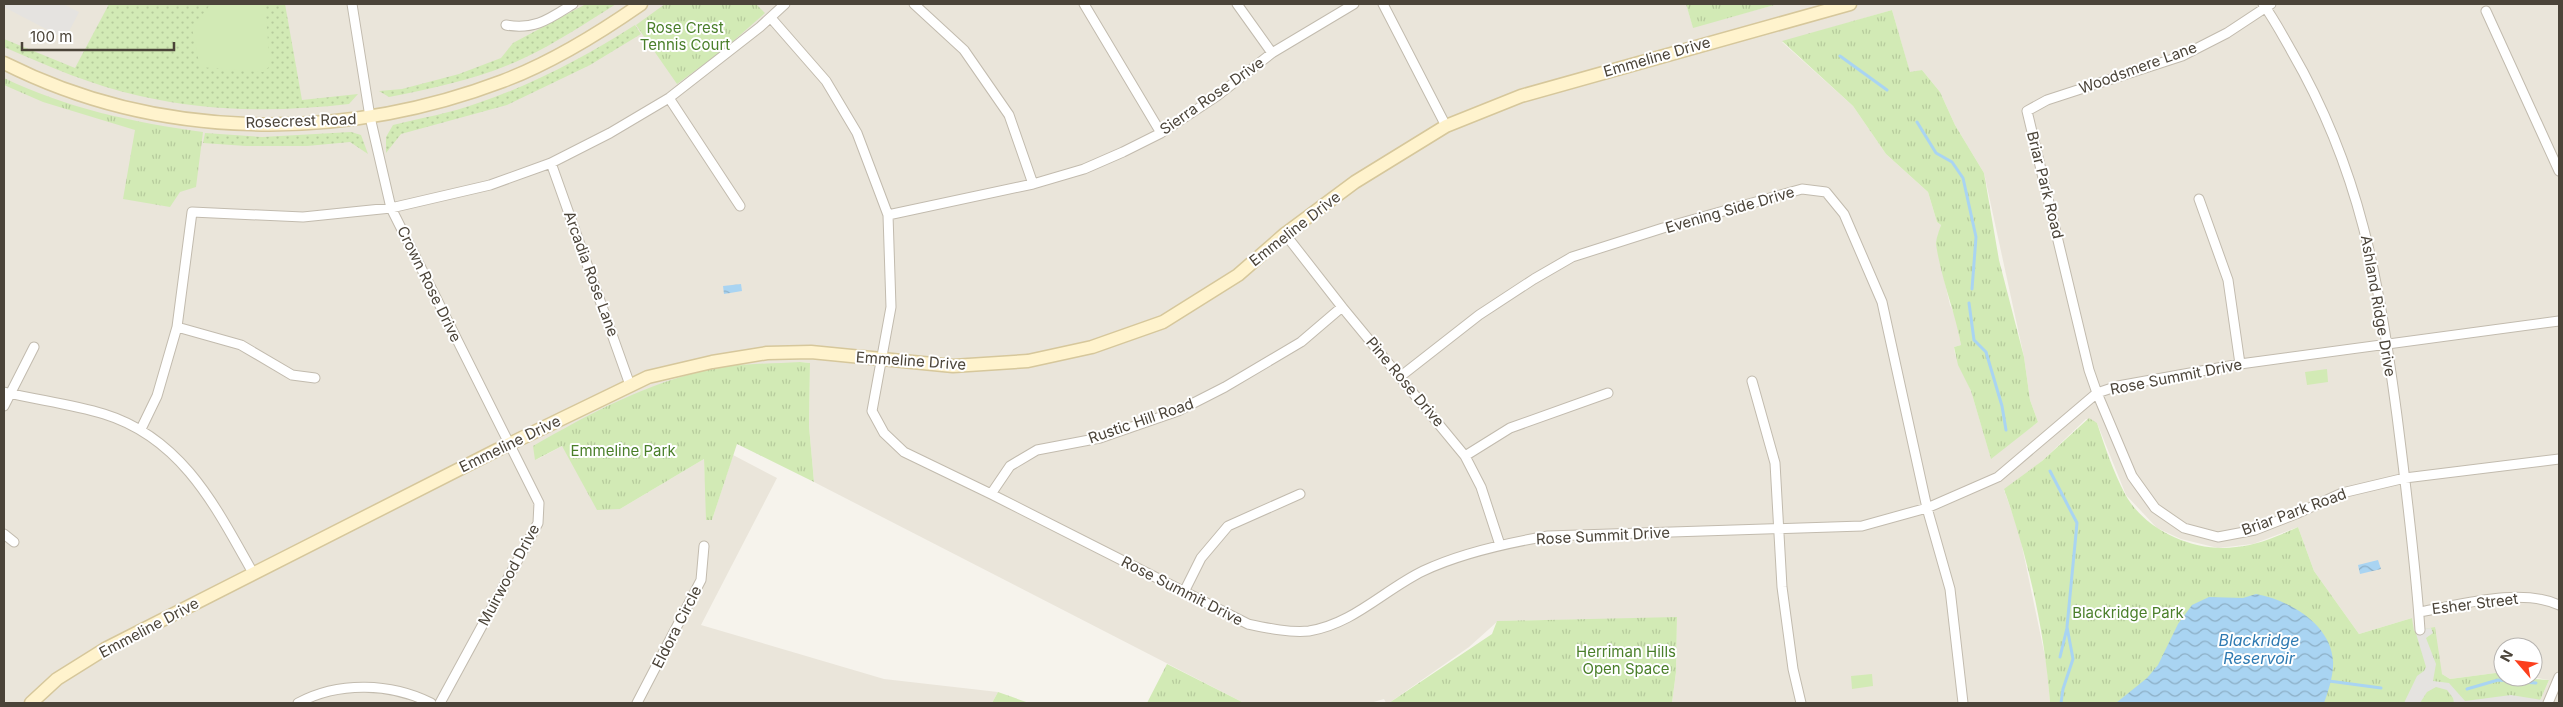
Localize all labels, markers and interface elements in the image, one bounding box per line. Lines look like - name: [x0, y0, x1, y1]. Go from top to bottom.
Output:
- park label: Rose Crest Tennis Court: [640, 18, 730, 54]
- scale bar: [22, 20, 175, 52]
- text: 100 m: [30, 27, 72, 46]
- street label: Emmeline Drive: [1601, 32, 1713, 81]
- street label: Woodsmere Lane: [2076, 37, 2199, 98]
- street label: Sierra Rose Drive: [1156, 53, 1267, 139]
- street label: Rosecrest Road: [245, 109, 357, 132]
- street label: Briar Park Road: [2023, 129, 2068, 241]
- street label: Evening Side Drive: [1663, 182, 1797, 237]
- street label: Emmeline Drive: [1245, 187, 1344, 270]
- street label: Arcadia Rose Lane: [560, 208, 623, 339]
- street label: Crown Rose Drive: [393, 223, 466, 345]
- street label: Ashland Ridge Drive: [2357, 234, 2400, 378]
- street label: Pine Rose Drive: [1362, 333, 1449, 431]
- street label: Emmeline Drive: [855, 347, 967, 374]
- street label: Rose Summit Drive: [2108, 354, 2244, 399]
- street label: Rustic Hill Road: [1086, 394, 1196, 447]
- street label: Emmeline Drive: [456, 411, 564, 476]
- park label: Emmeline Park: [570, 441, 676, 460]
- street label: Briar Park Road: [2239, 484, 2349, 539]
- street label: Muirwood Drive: [474, 521, 543, 629]
- street label: Rose Summit Drive: [1536, 523, 1670, 548]
- street label: Rose Summit Drive: [1118, 552, 1246, 629]
- street label: Eldora Circle: [648, 582, 705, 671]
- street label: Esher Street: [2431, 589, 2519, 618]
- street label: Emmeline Drive: [96, 593, 202, 662]
- park label: Blackridge Park: [2072, 603, 2185, 622]
- water label: Blackridge Reservoir: [2218, 630, 2300, 668]
- north arrow: [2493, 637, 2543, 687]
- park label: Herriman Hills Open Space: [1576, 642, 1676, 678]
- text: N: [2496, 647, 2516, 664]

